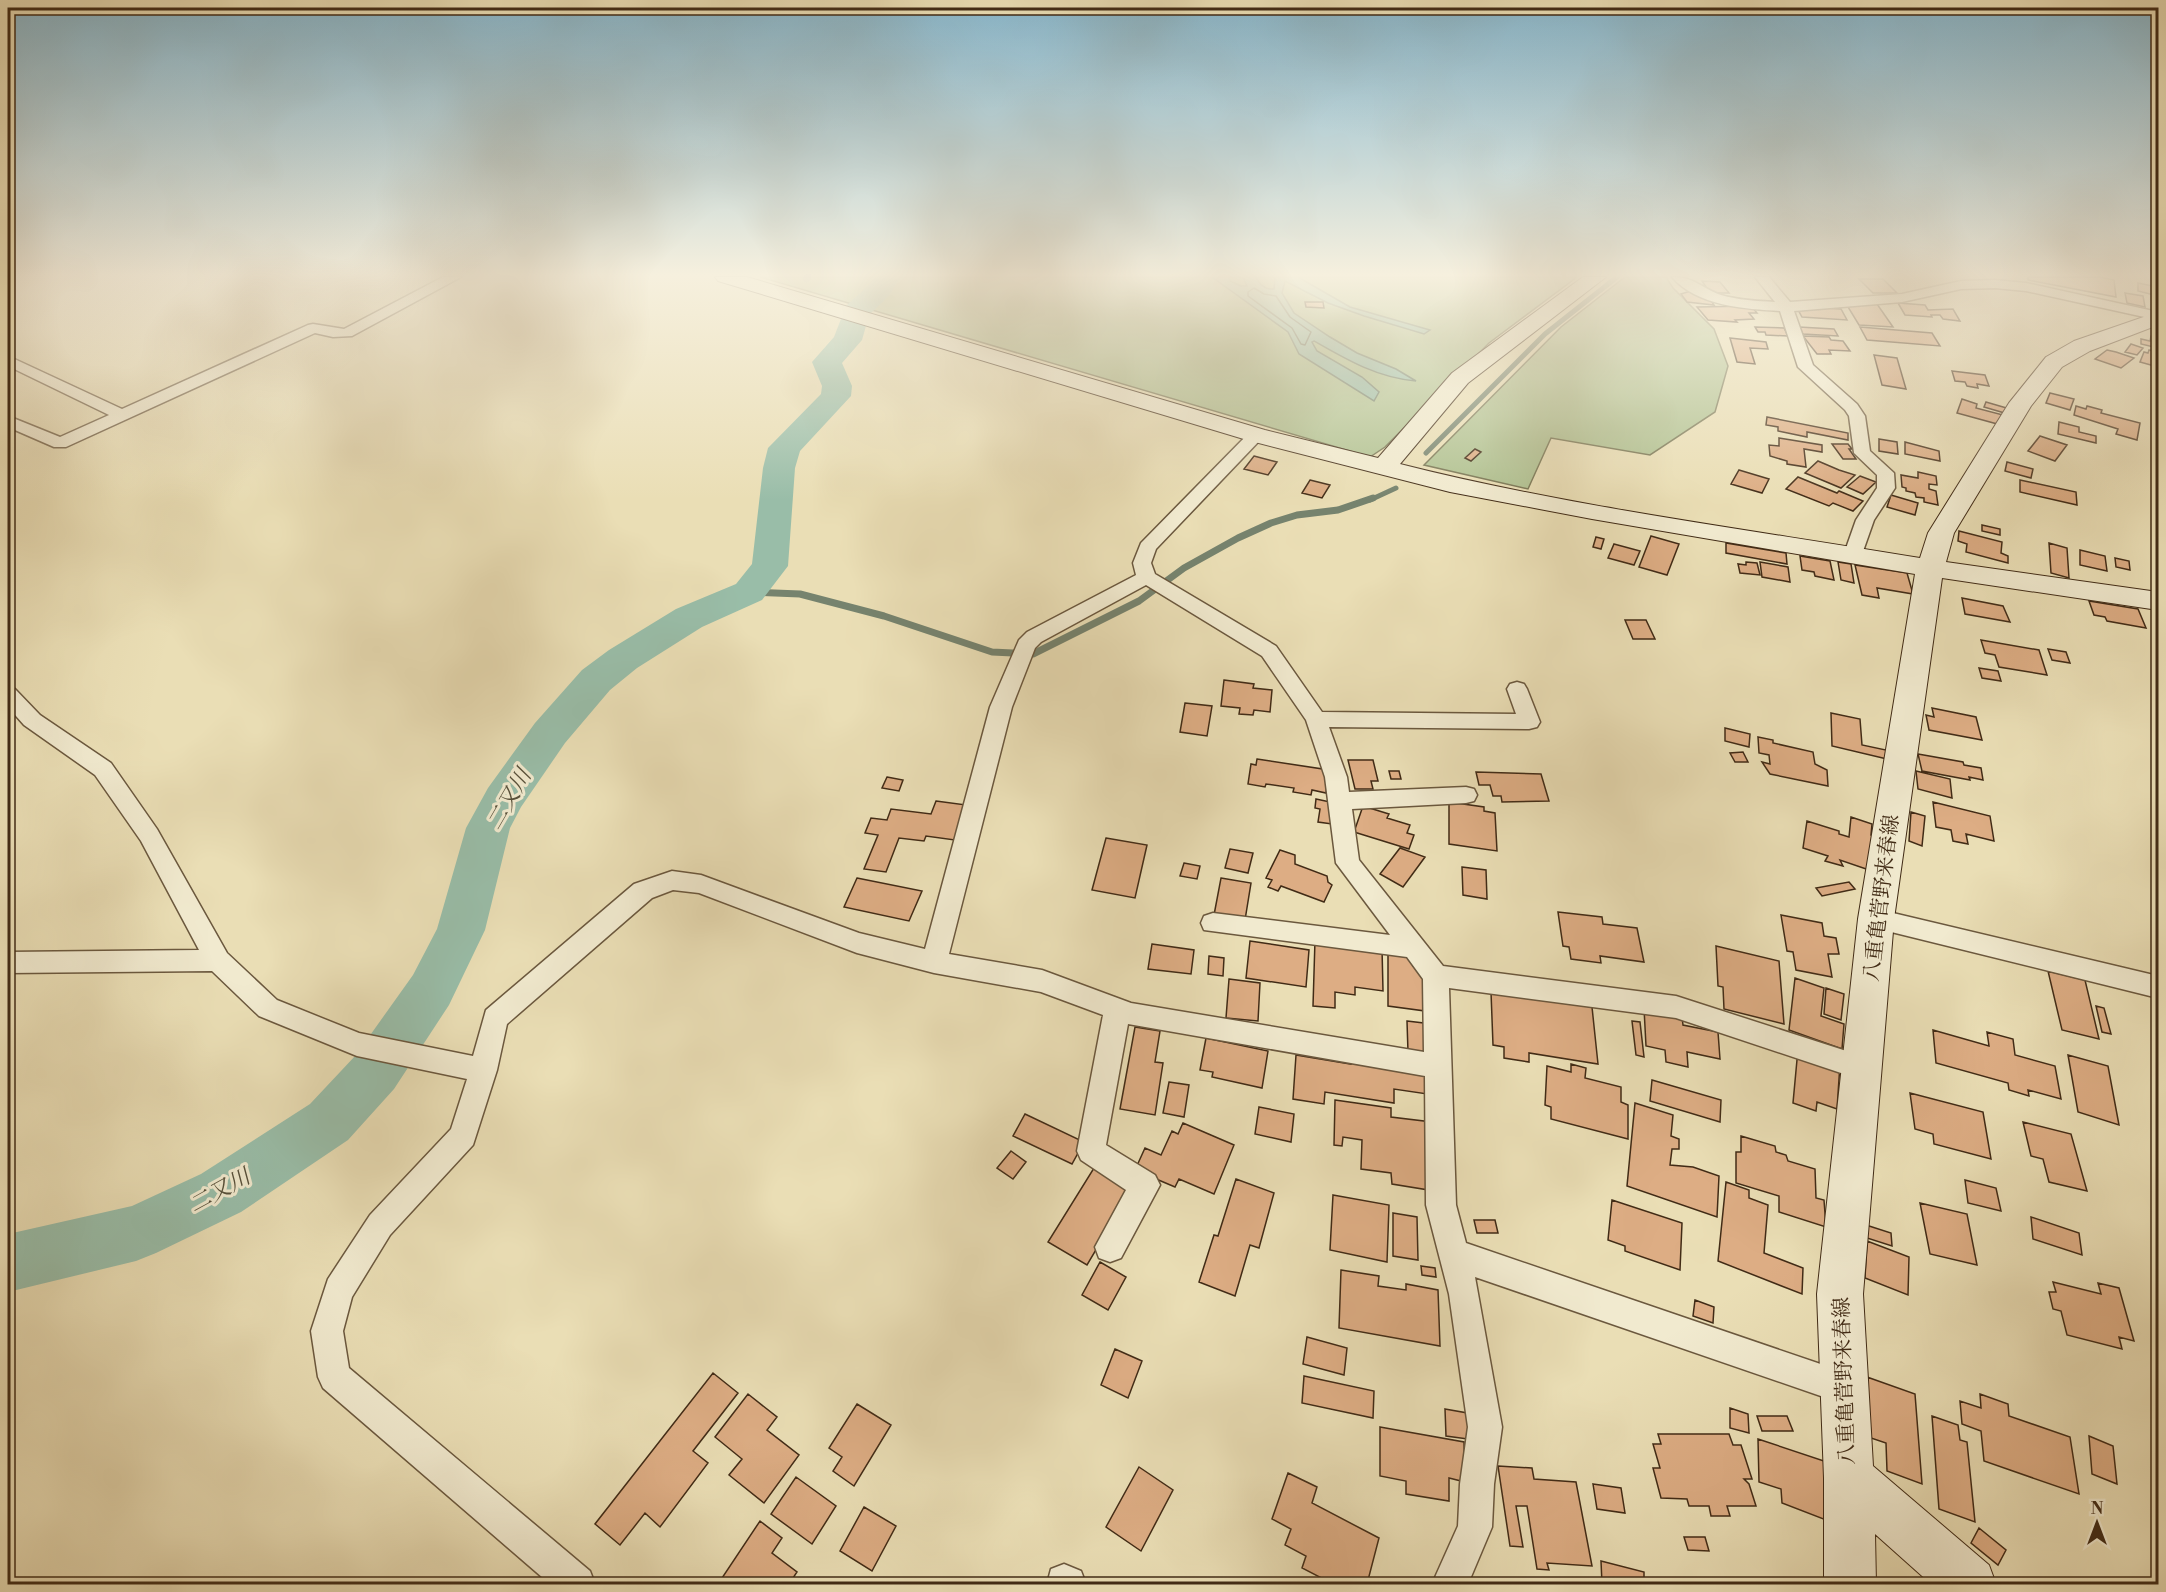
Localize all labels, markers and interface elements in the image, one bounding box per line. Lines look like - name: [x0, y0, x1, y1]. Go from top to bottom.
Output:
- water label: 二又川: [481, 763, 538, 835]
- street label: 八重亀菅野来春線: [1859, 813, 1905, 983]
- water label: 二又川: [184, 1163, 257, 1219]
- street label: 八重亀菅野来春線: [1829, 1297, 1861, 1465]
- north arrow: [2067, 1493, 2127, 1553]
- text: N: [2091, 1499, 2104, 1519]

